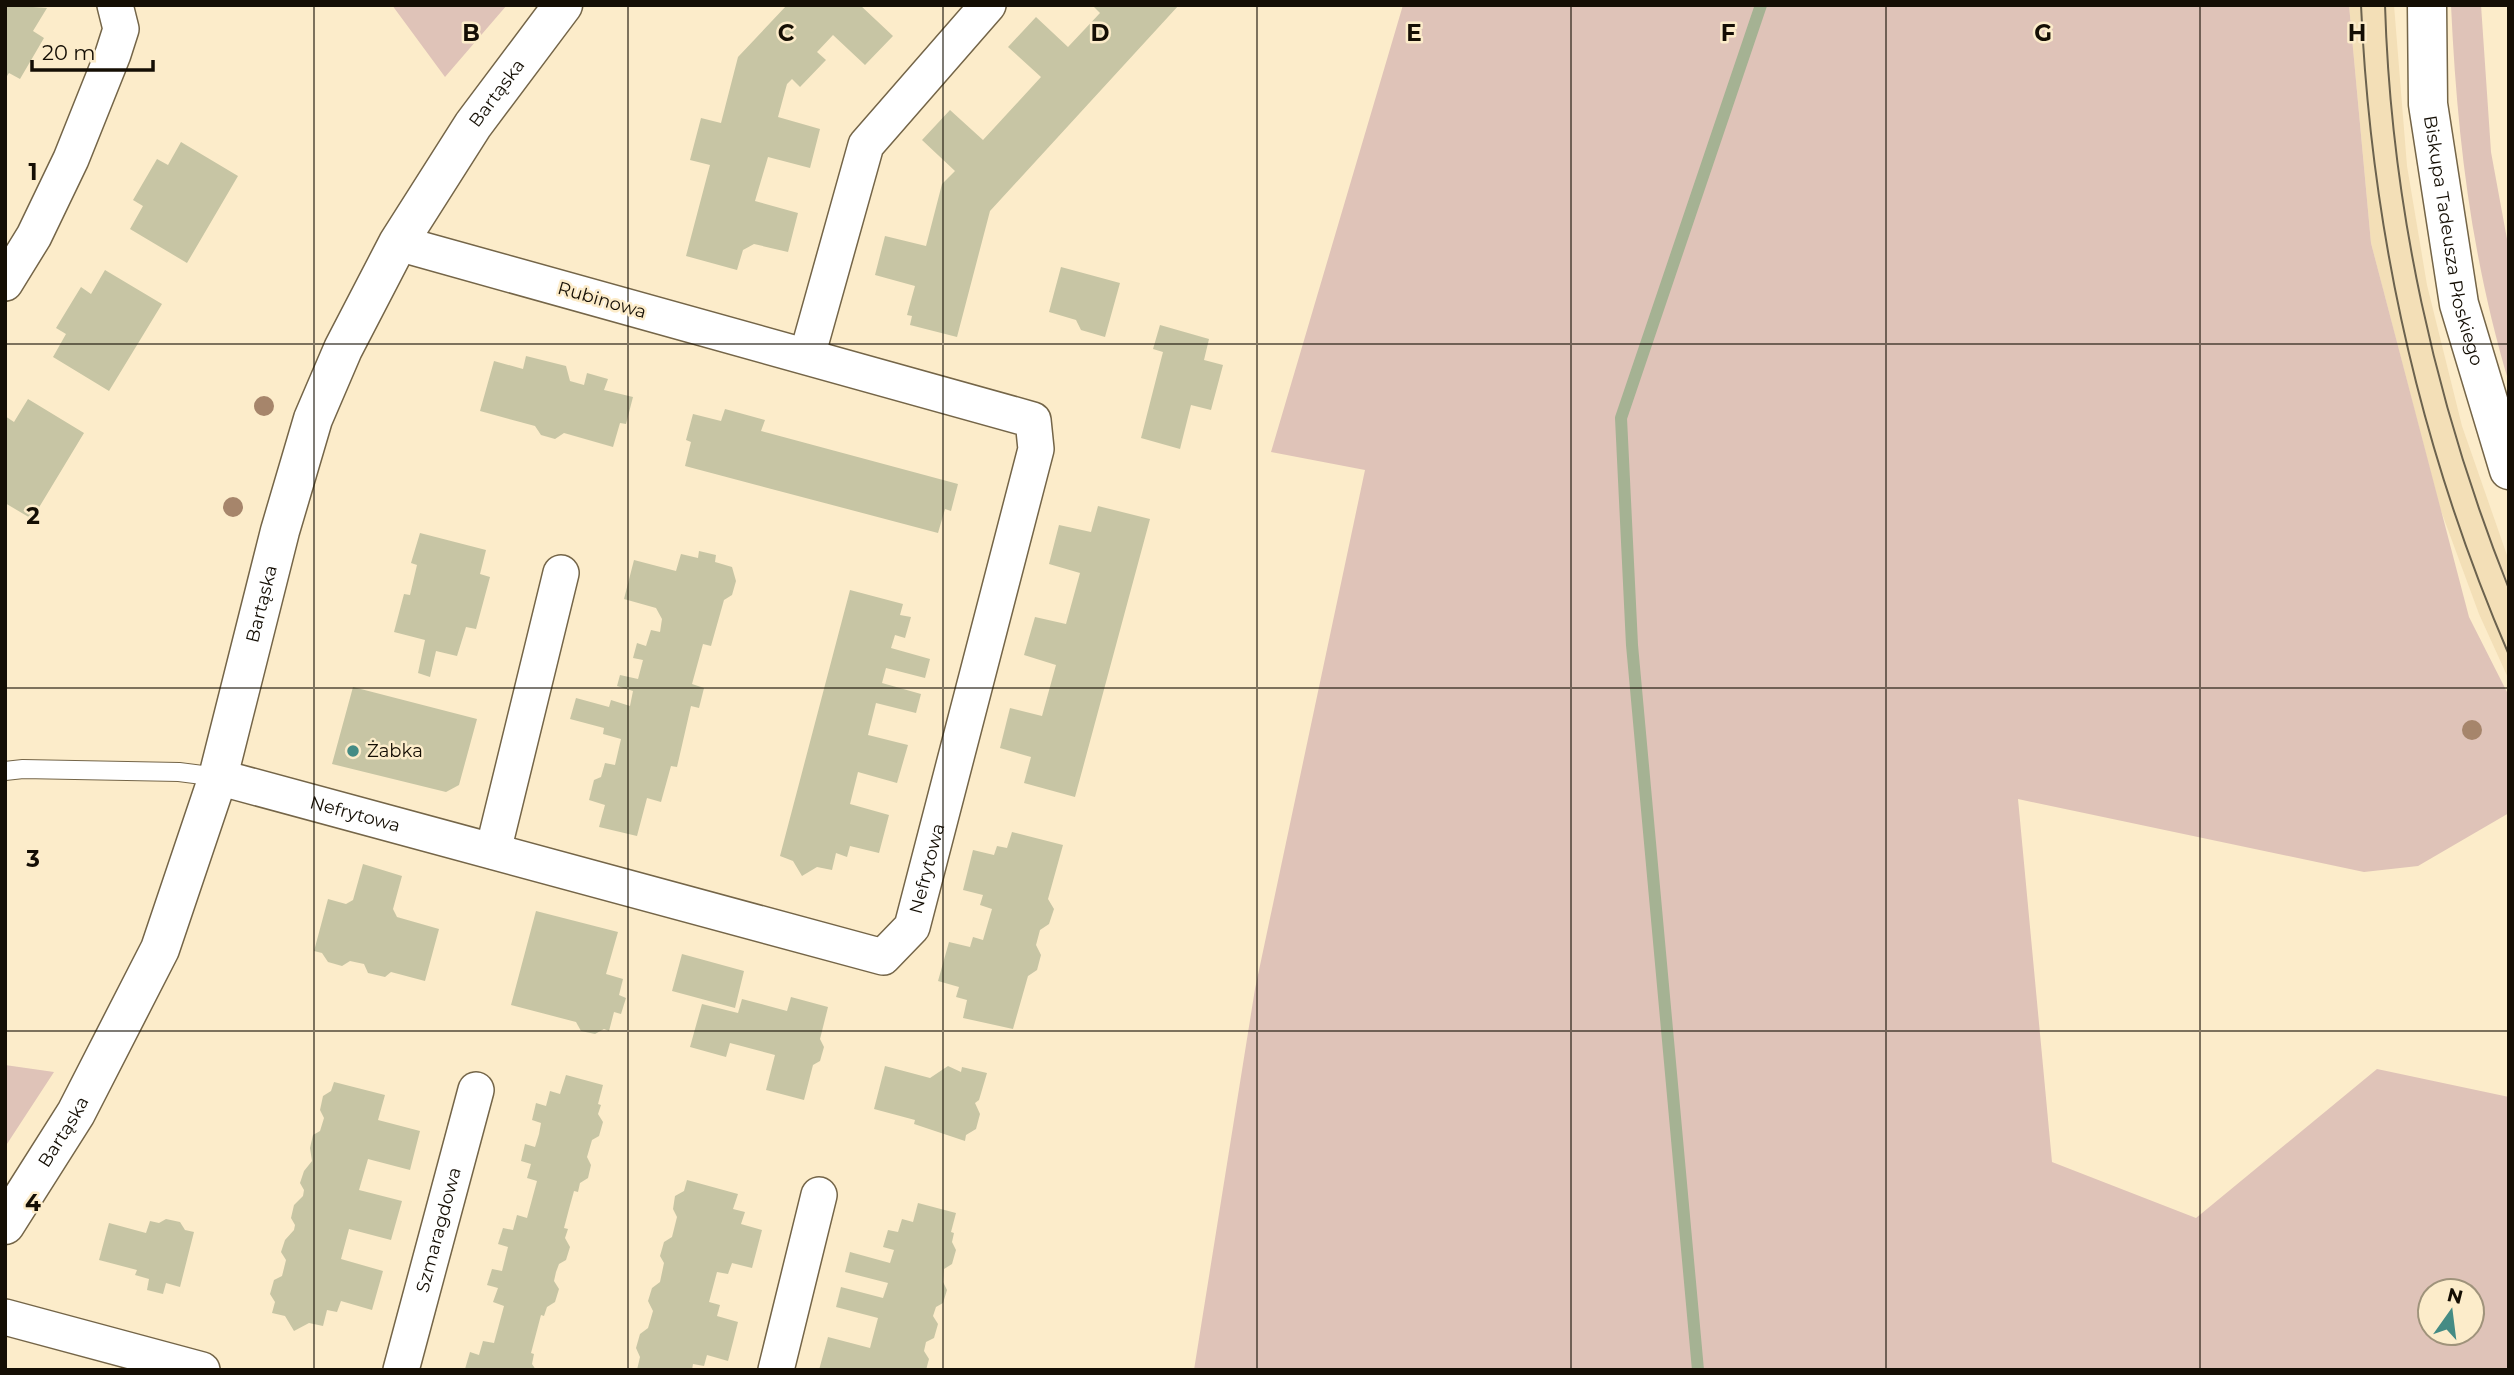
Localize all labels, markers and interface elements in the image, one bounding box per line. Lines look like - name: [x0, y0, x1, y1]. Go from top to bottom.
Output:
- text: B: [462, 19, 480, 47]
- text: C: [778, 19, 795, 47]
- text: D: [1091, 19, 1110, 47]
- text: E: [1406, 19, 1422, 47]
- text: F: [1721, 19, 1736, 47]
- text: G: [2034, 19, 2052, 47]
- text: H: [2348, 19, 2366, 47]
- scale bar: [32, 28, 152, 72]
- text: 20 m: [42, 40, 96, 65]
- street label: Bartąska: [464, 55, 529, 132]
- street label: Biskupa Tadeusza Płoskiego: [2419, 114, 2488, 368]
- text: 1: [28, 158, 38, 186]
- street label: Rubinowa: [555, 277, 649, 323]
- text: 2: [26, 502, 40, 530]
- street label: Bartąska: [241, 563, 282, 645]
- place label: Żabka: [367, 740, 423, 762]
- marker: Żabka: [345, 743, 361, 759]
- street label: Nefrytowa: [307, 791, 403, 837]
- street label: Nefrytowa: [905, 821, 949, 916]
- text: 3: [25, 845, 40, 873]
- street label: Bartąska: [33, 1093, 94, 1171]
- street label: Szmaragdowa: [411, 1165, 466, 1295]
- text: 4: [25, 1189, 41, 1217]
- north arrow: [2416, 1277, 2486, 1347]
- text: N: [2445, 1283, 2465, 1309]

